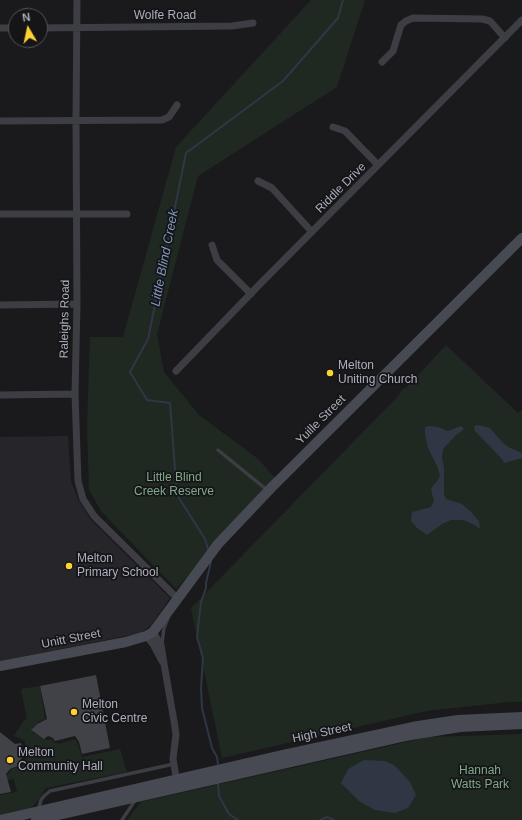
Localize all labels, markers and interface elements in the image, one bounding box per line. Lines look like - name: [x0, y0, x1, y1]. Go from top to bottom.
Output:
- north arrow: [8, 8, 48, 48]
- street label: Wolfe Road: [134, 9, 196, 23]
- text: N: [21, 11, 31, 24]
- street label: Riddle Drive: [313, 160, 369, 216]
- water label: Little Blind Creek: [148, 208, 182, 308]
- street label: Raleighs Road: [57, 280, 73, 358]
- place label: Melton Uniting Church: [338, 359, 417, 387]
- marker: Melton Uniting Church: [325, 368, 335, 378]
- street label: Yuille Street: [293, 392, 349, 448]
- park label: Little Blind Creek Reserve: [134, 471, 214, 499]
- place label: Melton Primary School: [77, 552, 158, 580]
- marker: Melton Primary School: [64, 561, 74, 571]
- street label: Unitt Street: [40, 626, 102, 652]
- place label: Melton Civic Centre: [82, 698, 147, 726]
- marker: Melton Civic Centre: [69, 707, 79, 717]
- street label: High Street: [291, 720, 353, 746]
- place label: Melton Community Hall: [18, 746, 103, 774]
- marker: Melton Community Hall: [5, 755, 15, 765]
- park label: Hannah Watts Park: [451, 764, 509, 792]

